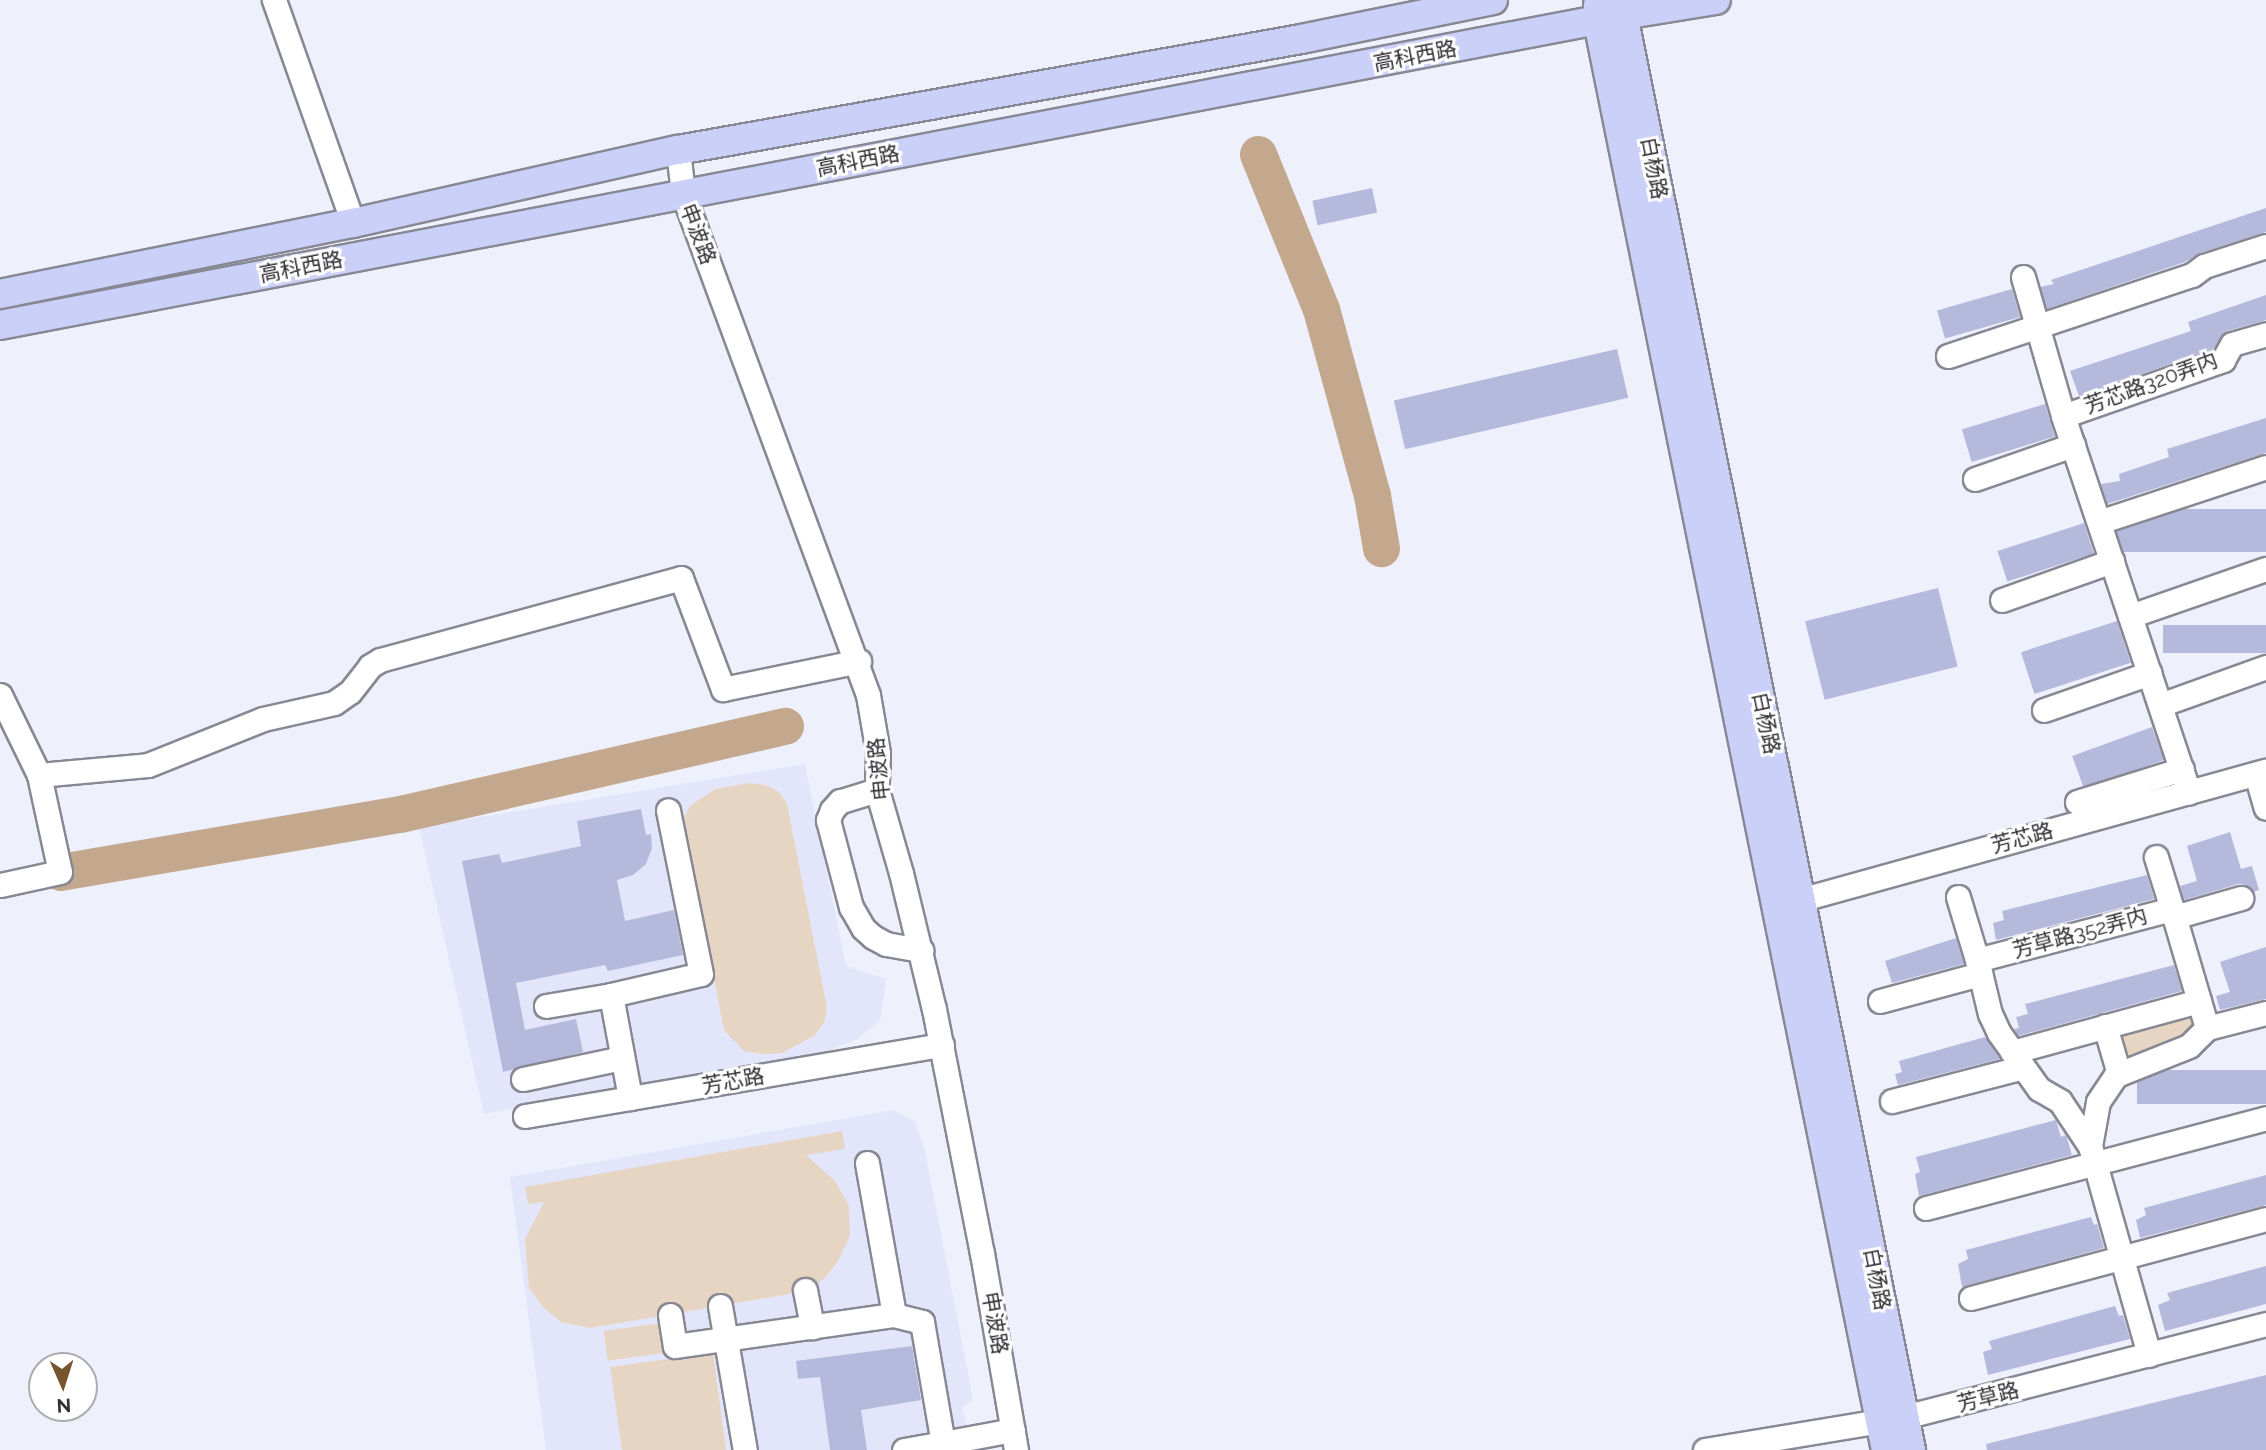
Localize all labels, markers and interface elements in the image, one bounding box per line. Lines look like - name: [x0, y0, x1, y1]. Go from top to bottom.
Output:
- street label: 高科西路: [1371, 36, 1459, 76]
- street label: 白杨路: [1636, 135, 1672, 201]
- street label: 高科西路: [814, 141, 902, 181]
- street label: 申波路: [675, 200, 721, 268]
- street label: 高科西路: [257, 247, 345, 287]
- street label: 芳芯路320弄内: [2081, 347, 2221, 419]
- street label: 白杨路: [1747, 690, 1785, 756]
- street label: 申波路: [863, 736, 895, 802]
- street label: 芳芯路: [1988, 818, 2056, 858]
- street label: 芳草路352弄内: [2010, 903, 2150, 963]
- street label: 芳芯路: [700, 1063, 766, 1099]
- street label: 白杨路: [1859, 1246, 1895, 1312]
- street label: 申波路: [977, 1290, 1013, 1356]
- north arrow: [28, 1352, 98, 1422]
- street label: 芳草路: [1954, 1377, 2022, 1417]
- text: N: [56, 1395, 72, 1417]

